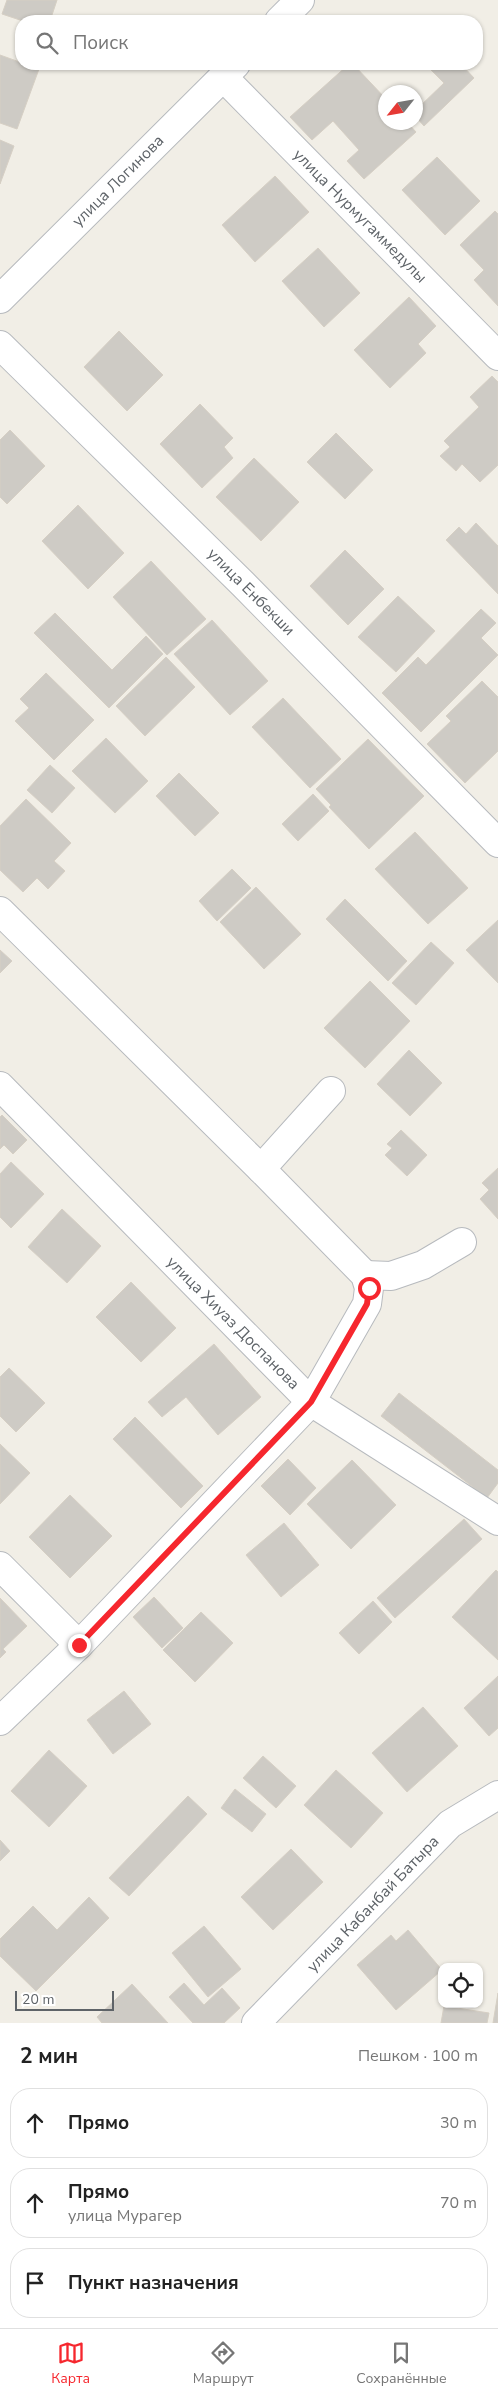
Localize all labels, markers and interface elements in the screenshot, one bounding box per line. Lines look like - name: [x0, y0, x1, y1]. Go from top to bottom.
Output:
- search box: [15, 15, 483, 70]
- icon: search: [33, 29, 61, 57]
- text: Поиск: [73, 30, 128, 56]
- north arrow: [378, 85, 423, 130]
- street label: улица Логинова: [67, 130, 169, 232]
- street label: улица Нурмугаммедулы: [288, 144, 432, 288]
- street label: улица Енбекши: [202, 543, 300, 641]
- street label: улица Хиуаз Доспанова: [161, 1251, 305, 1395]
- route start: [358, 1277, 381, 1300]
- route end: [68, 1634, 91, 1657]
- street label: улица Кабанбай Батыра: [302, 1831, 444, 1977]
- map controls: [438, 1963, 483, 2008]
- button: locate: [438, 1963, 483, 2008]
- scale bar: [15, 1988, 114, 2011]
- text: 20 m: [22, 1990, 54, 2009]
- text: 2 мин: [20, 2042, 78, 2070]
- text: Пешком · 100 m: [358, 2045, 478, 2067]
- icon: ahead: [21, 2109, 49, 2137]
- text: Прямо: [68, 2110, 129, 2136]
- text: 30 m: [440, 2112, 477, 2134]
- text: Прямо: [68, 2179, 129, 2205]
- icon: ahead: [21, 2189, 49, 2217]
- text: 70 m: [440, 2192, 477, 2214]
- text: улица Мурагер: [68, 2205, 182, 2227]
- icon: arrive: [21, 2269, 49, 2297]
- text: Пункт назначения: [68, 2270, 239, 2296]
- tab: Карта: [51, 2339, 90, 2388]
- tab: Маршрут: [193, 2339, 253, 2388]
- tab: Сохранённые: [356, 2339, 447, 2388]

